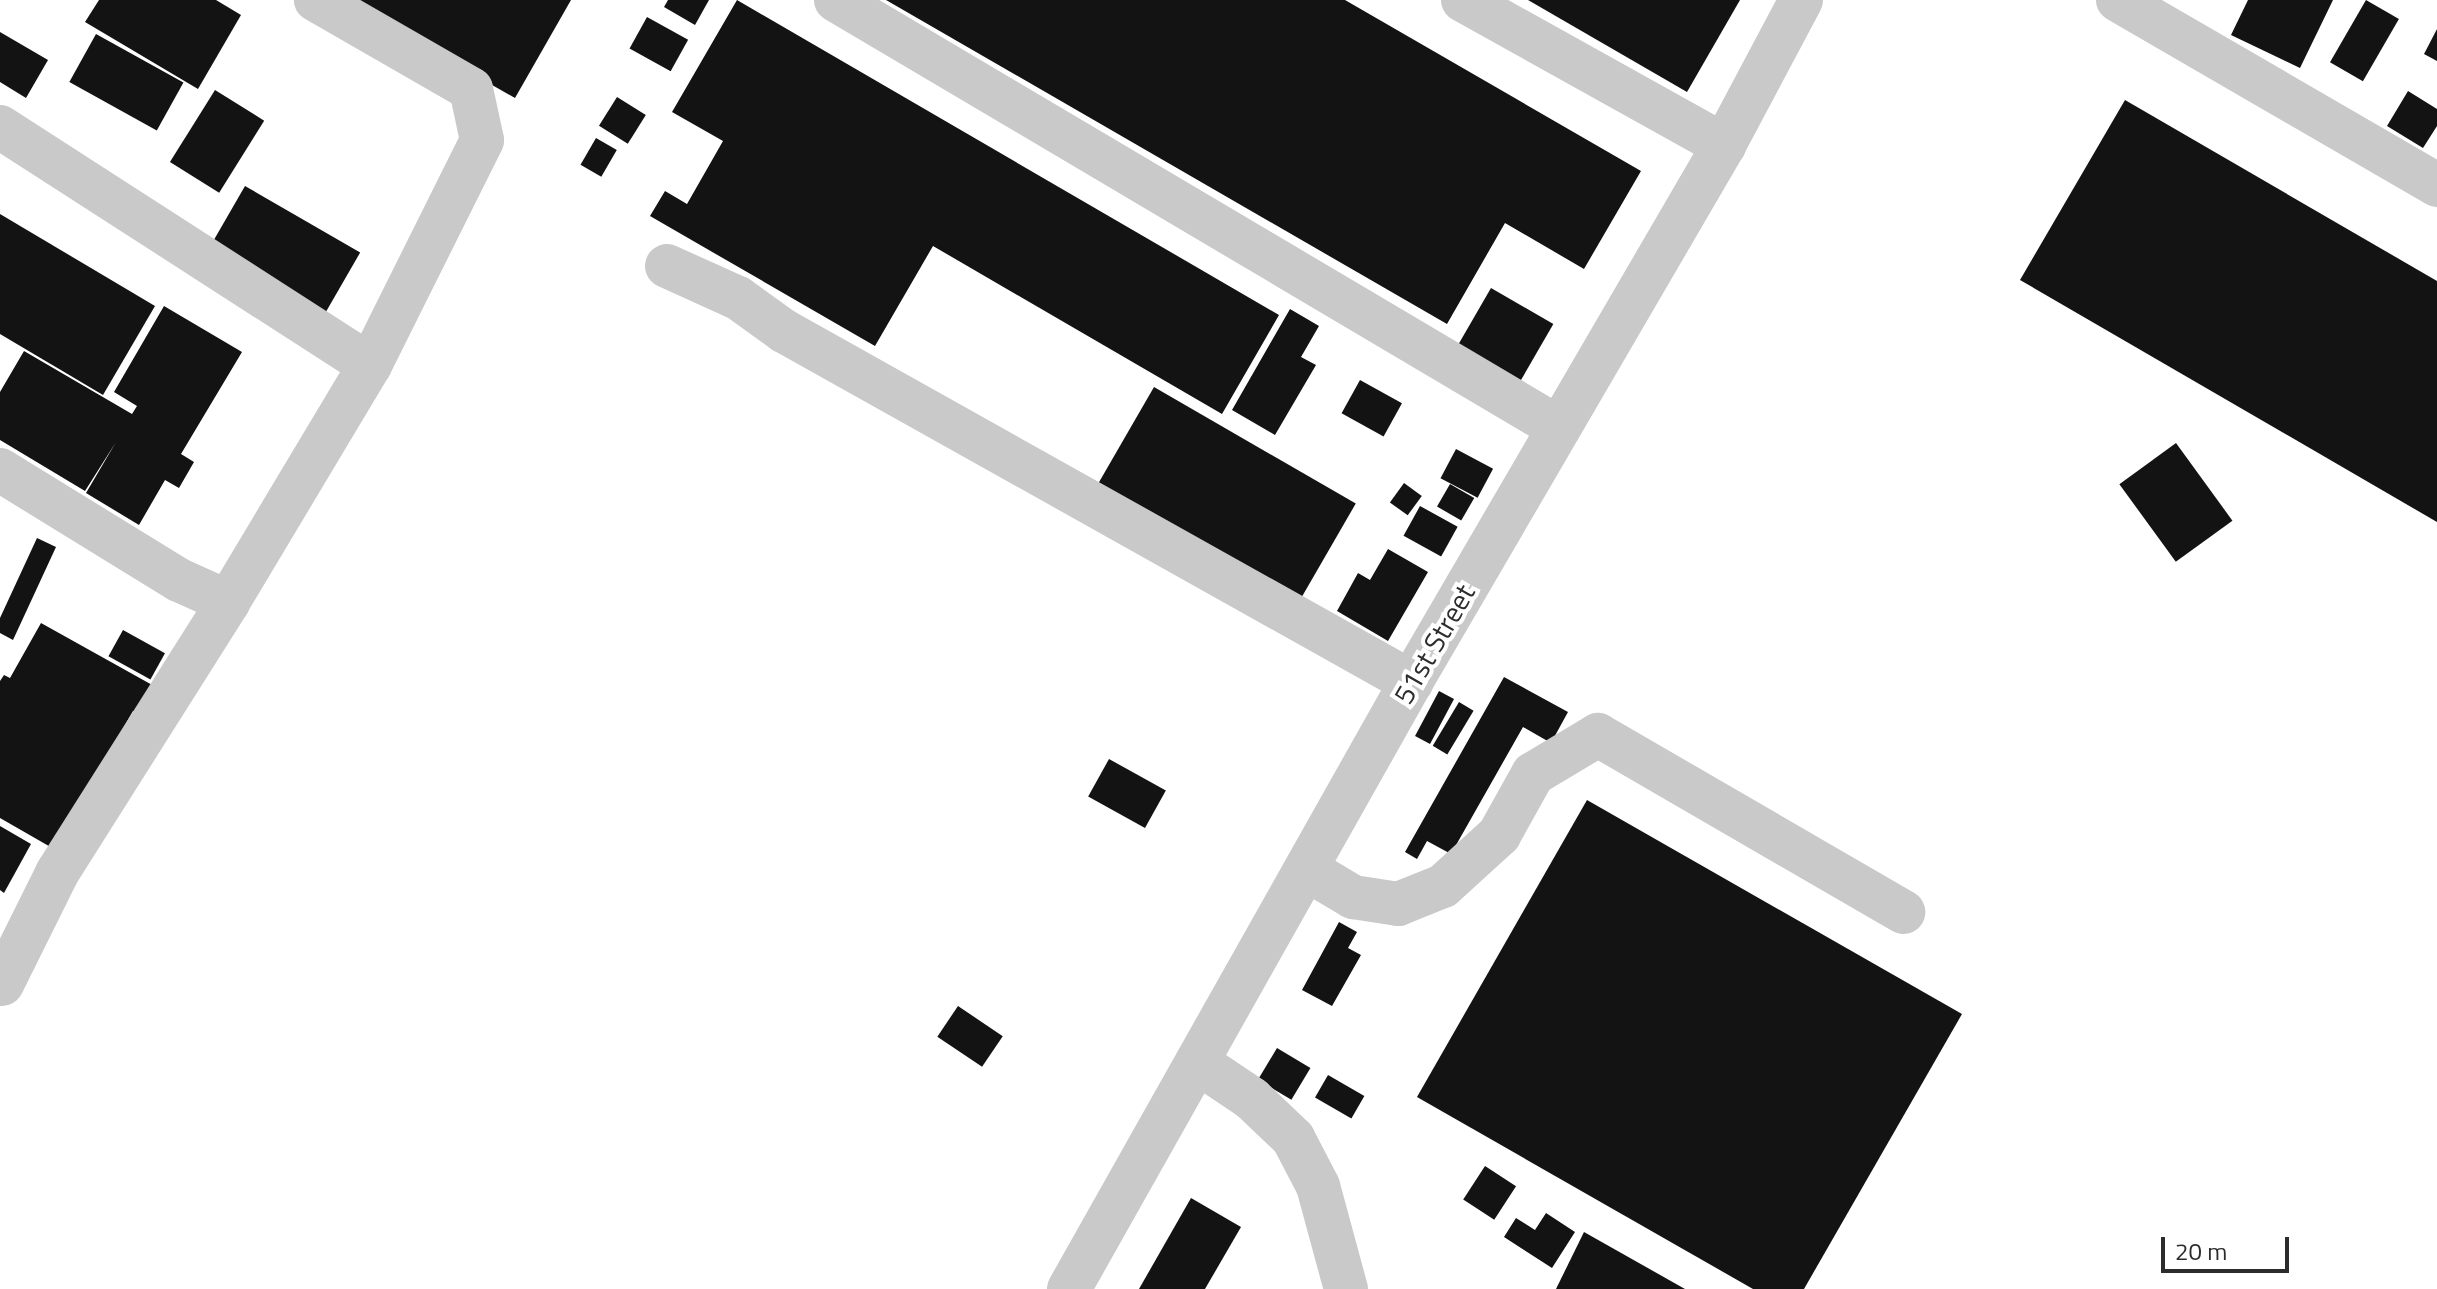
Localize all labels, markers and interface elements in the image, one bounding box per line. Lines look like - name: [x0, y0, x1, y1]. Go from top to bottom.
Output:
- street label: 51st Street: [1386, 578, 1482, 710]
- scale bar: [2165, 1221, 2293, 1271]
- text: 20 m: [2175, 1233, 2227, 1269]

